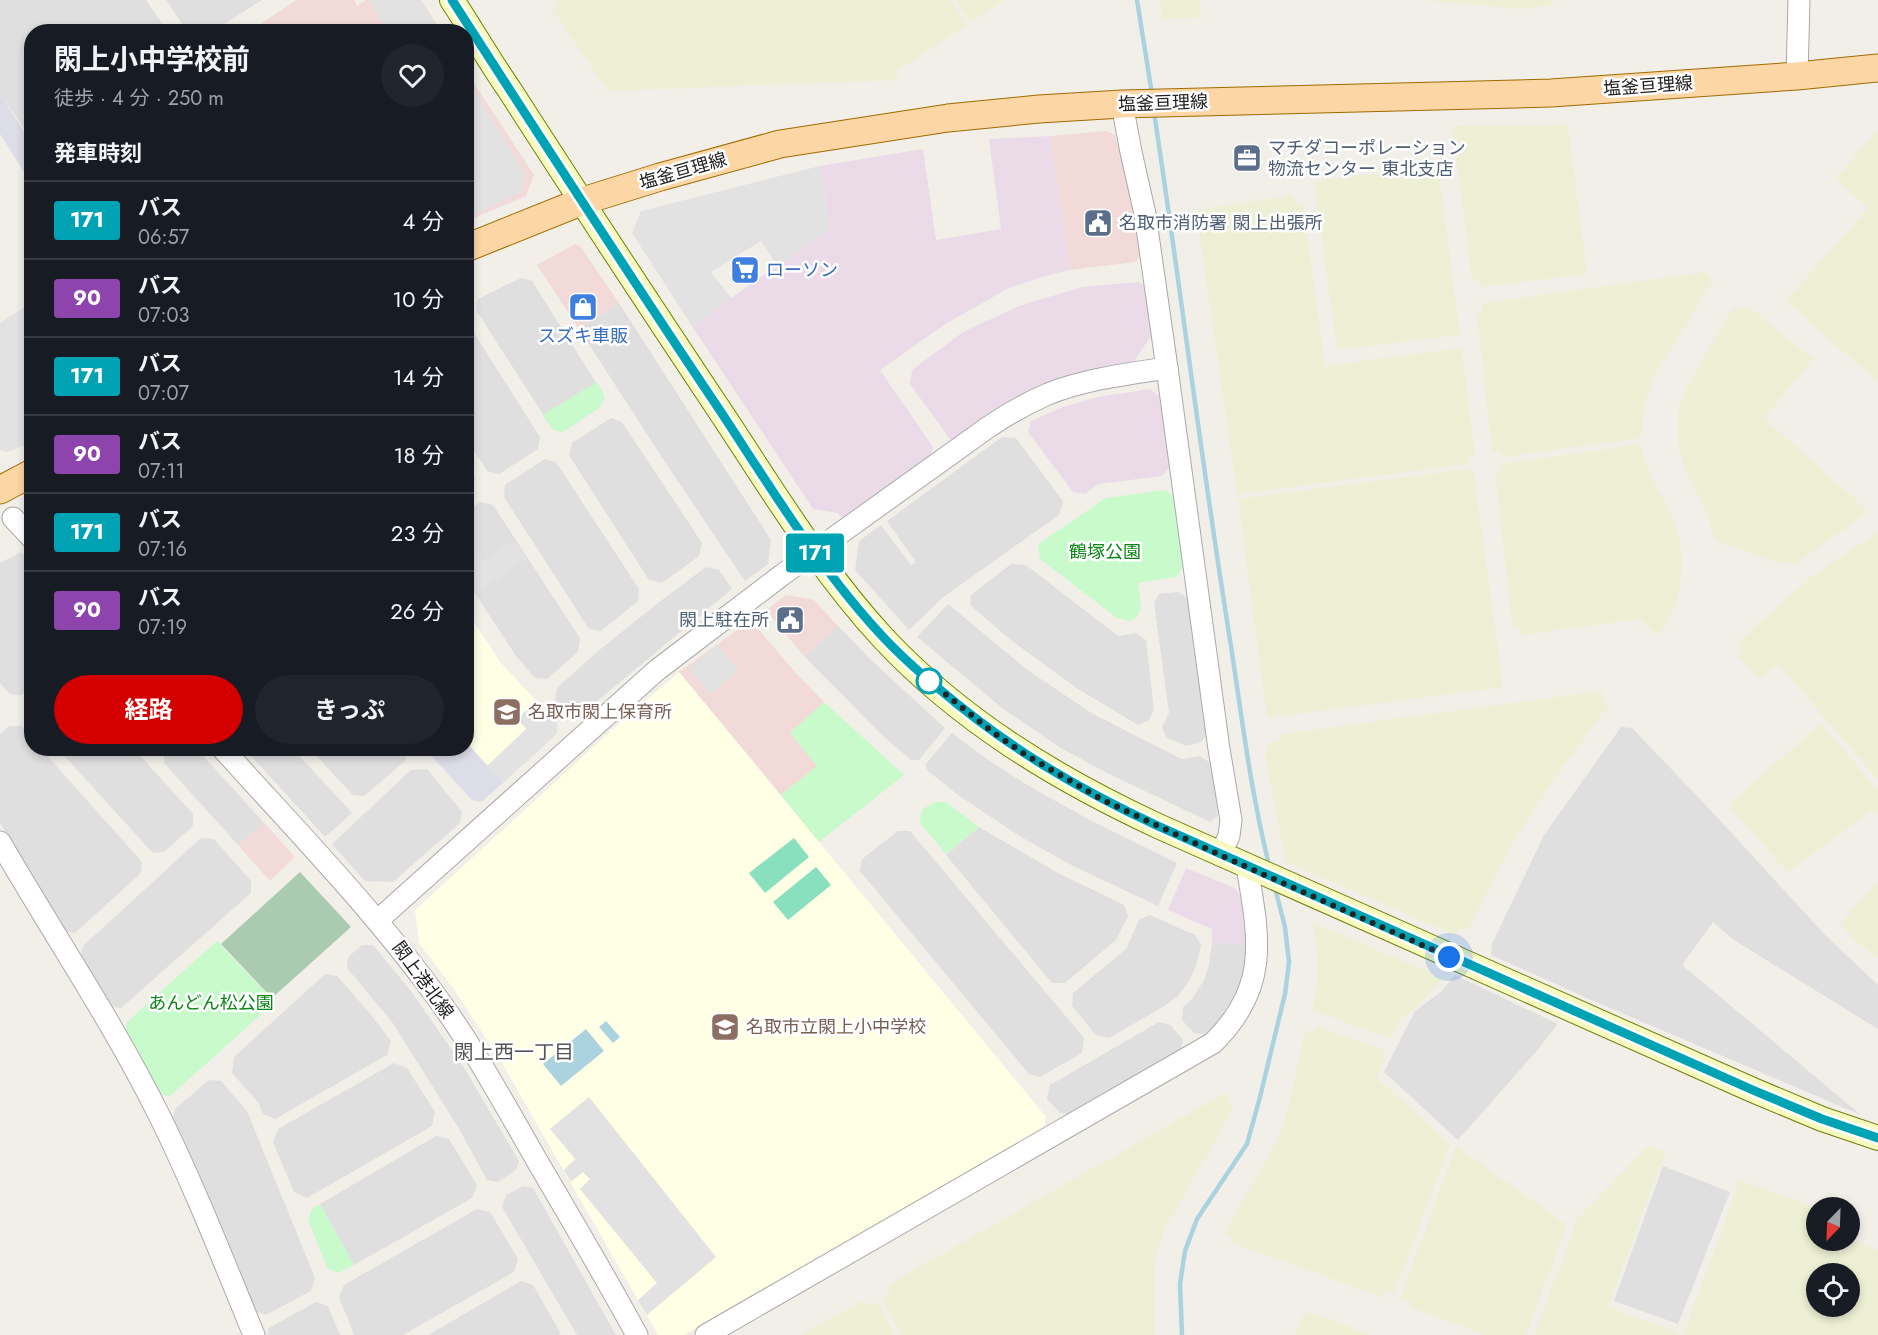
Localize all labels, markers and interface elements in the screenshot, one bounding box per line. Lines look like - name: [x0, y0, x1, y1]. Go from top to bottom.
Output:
- text: 閖上小中学校前: [54, 39, 250, 80]
- button: heart: [381, 44, 444, 107]
- street label: 塩釜亘理線: [1602, 70, 1694, 102]
- text: 徒歩 · 4 分 · 250 m: [54, 84, 224, 113]
- street label: 塩釜亘理線: [1118, 88, 1208, 118]
- place label: マチダコーポレーション 物流センター 東北支店: [1268, 135, 1466, 182]
- text: 発車時刻: [54, 137, 142, 169]
- office icon: マチダコーポレーション 物流センター 東北支店: [1231, 142, 1263, 174]
- street label: 塩釜亘理線: [636, 146, 730, 196]
- text: バス: [138, 191, 182, 223]
- text: 171: [70, 205, 104, 235]
- text: 4 分: [403, 205, 444, 237]
- public building icon: 名取市消防署 閖上出張所: [1082, 207, 1114, 239]
- place label: 名取市消防署 閖上出張所: [1119, 210, 1322, 236]
- text: 06:57: [138, 223, 189, 252]
- supermarket icon: ローソン: [729, 254, 761, 286]
- place label: ローソン: [766, 257, 838, 283]
- text: バス: [138, 269, 182, 301]
- text: 90: [73, 283, 101, 313]
- text: 10 分: [392, 283, 444, 315]
- shop icon: スズキ車販: [567, 291, 599, 323]
- text: 07:03: [138, 301, 189, 330]
- place label: スズキ車販: [538, 323, 628, 349]
- text: バス: [138, 347, 182, 379]
- text: 171: [70, 361, 104, 391]
- text: 14 分: [393, 361, 444, 393]
- text: 07:07: [138, 379, 189, 408]
- text: バス: [138, 425, 182, 457]
- text: 90: [73, 439, 101, 469]
- text: 18 分: [393, 439, 444, 471]
- text: 07:11: [138, 457, 185, 486]
- text: バス: [138, 503, 182, 535]
- text: 171: [70, 517, 104, 547]
- text: 23 分: [391, 517, 444, 549]
- line badge: 171: [780, 534, 850, 572]
- text: 07:16: [138, 535, 187, 564]
- text: 171: [798, 538, 832, 568]
- park label: 鶴塚公園: [1069, 539, 1141, 565]
- text: バス: [138, 581, 182, 613]
- text: 90: [73, 595, 101, 625]
- text: 26 分: [390, 595, 444, 627]
- public building icon: 閖上駐在所: [774, 604, 806, 636]
- place label: 閖上駐在所: [679, 607, 769, 633]
- text: 07:19: [138, 613, 187, 642]
- unlabelled marker: [916, 668, 942, 694]
- button: 経路: [54, 675, 243, 744]
- button: きっぷ: [255, 675, 444, 744]
- school or university icon: 名取市閖上保育所: [491, 696, 523, 728]
- place label: 名取市閖上保育所: [528, 699, 672, 725]
- street label: 閖上港北線: [386, 936, 460, 1024]
- your location: [1434, 942, 1464, 972]
- park label: あんどん松公園: [148, 990, 274, 1016]
- school or university icon: 名取市立閖上小中学校: [709, 1011, 741, 1043]
- place label: 名取市立閖上小中学校: [746, 1014, 926, 1040]
- district label: 閖上西一丁目: [454, 1038, 574, 1067]
- north arrow: [1806, 1197, 1860, 1251]
- map controls: [1806, 1197, 1860, 1317]
- button: locate: [1806, 1263, 1860, 1317]

